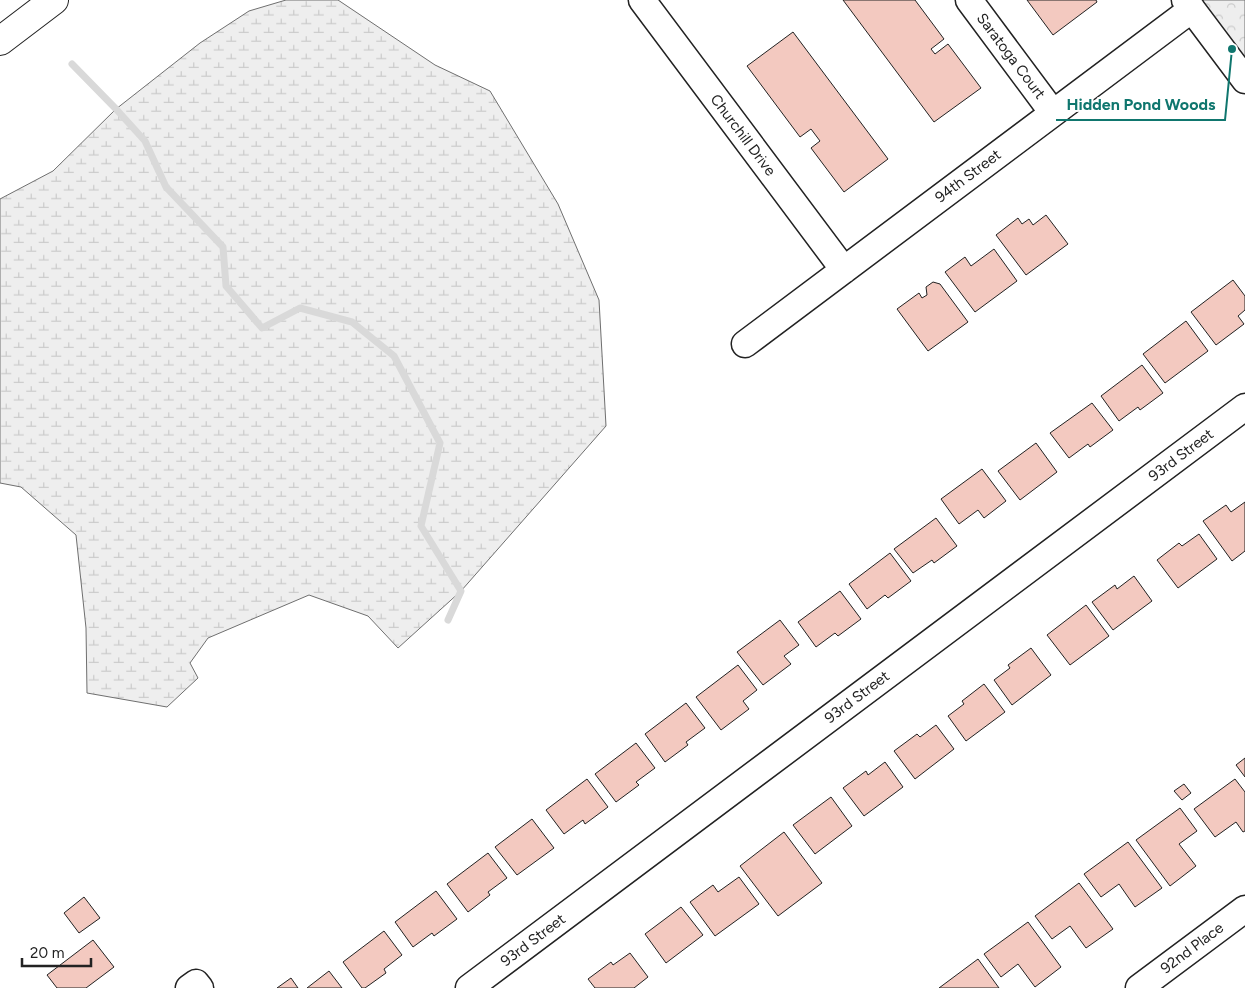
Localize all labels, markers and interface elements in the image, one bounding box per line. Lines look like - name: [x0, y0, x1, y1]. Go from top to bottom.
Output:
- street label: Saratoga Court: [973, 10, 1049, 103]
- callout: Hidden Pond Woods: [1056, 89, 1225, 120]
- street label: Churchill Drive: [706, 91, 780, 179]
- text: Hidden Pond Woods: [1067, 95, 1216, 114]
- street label: 94th Street: [932, 145, 1005, 207]
- street label: 93rd Street: [1145, 425, 1217, 485]
- street label: 93rd Street: [821, 667, 893, 727]
- street label: 93rd Street: [497, 910, 569, 970]
- street label: 92nd Place: [1157, 919, 1227, 977]
- scale bar: [22, 936, 91, 968]
- text: 20 m: [30, 944, 64, 962]

